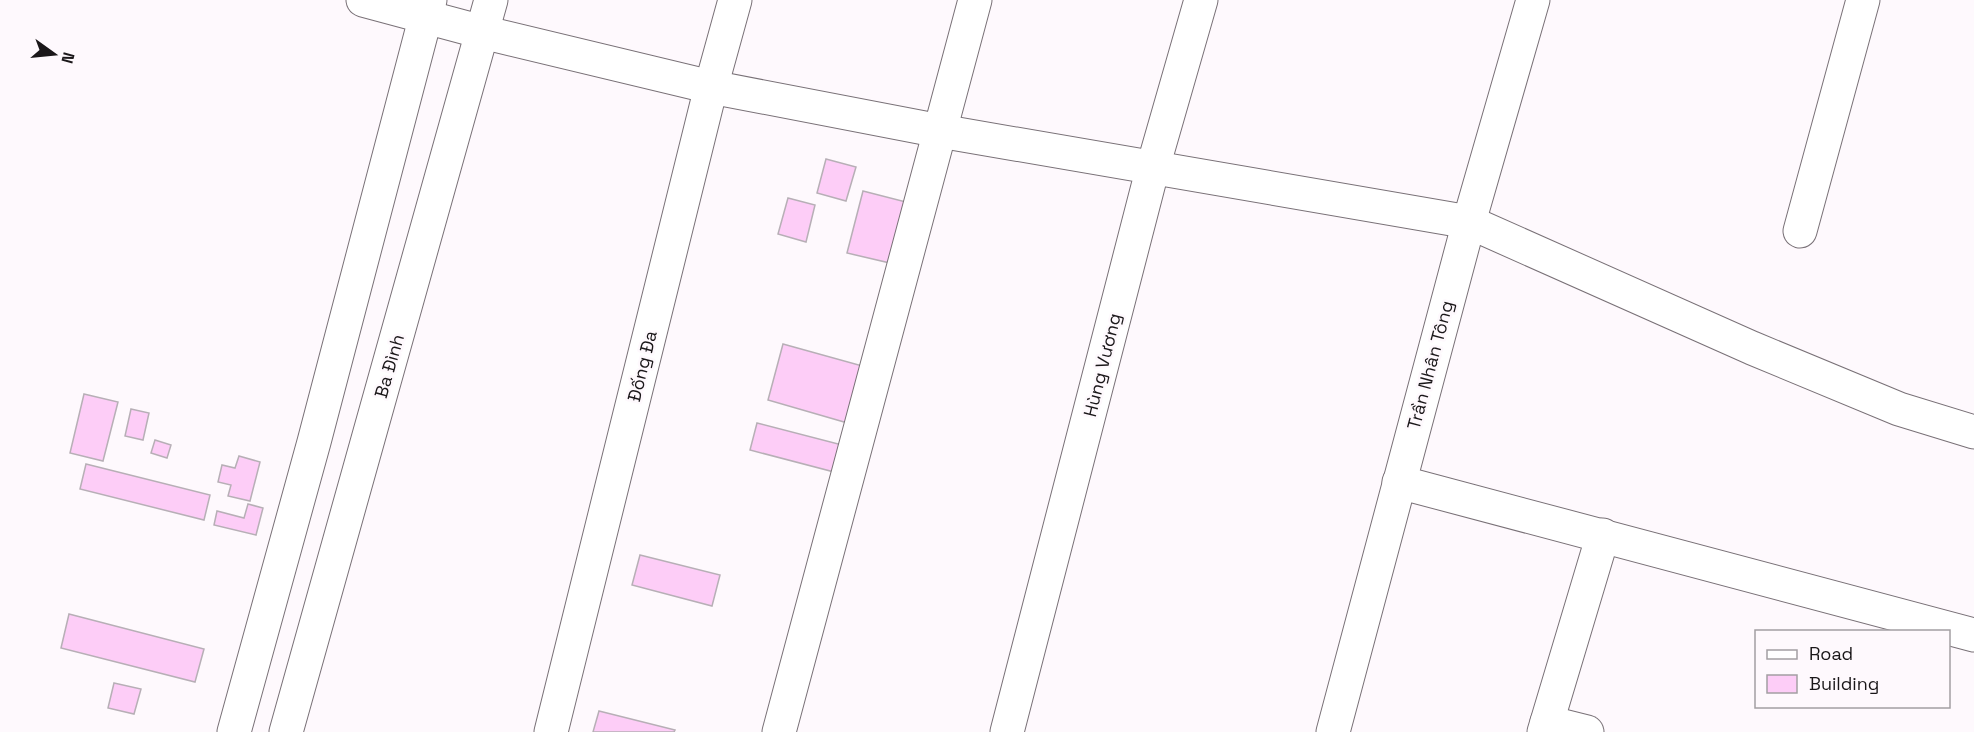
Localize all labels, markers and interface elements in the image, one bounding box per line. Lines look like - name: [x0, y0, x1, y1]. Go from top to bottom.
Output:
- north arrow: [24, 24, 84, 84]
- text: N: [56, 50, 80, 66]
- street label: Trần Nhân Tông: [1402, 298, 1458, 432]
- street label: Hùng Vương: [1078, 311, 1126, 419]
- street label: Đống Đa: [622, 328, 662, 404]
- street label: Ba Đình: [369, 331, 409, 401]
- legend: [1755, 630, 1950, 708]
- text: Road: [1809, 642, 1853, 665]
- text: Building: [1809, 672, 1879, 695]

